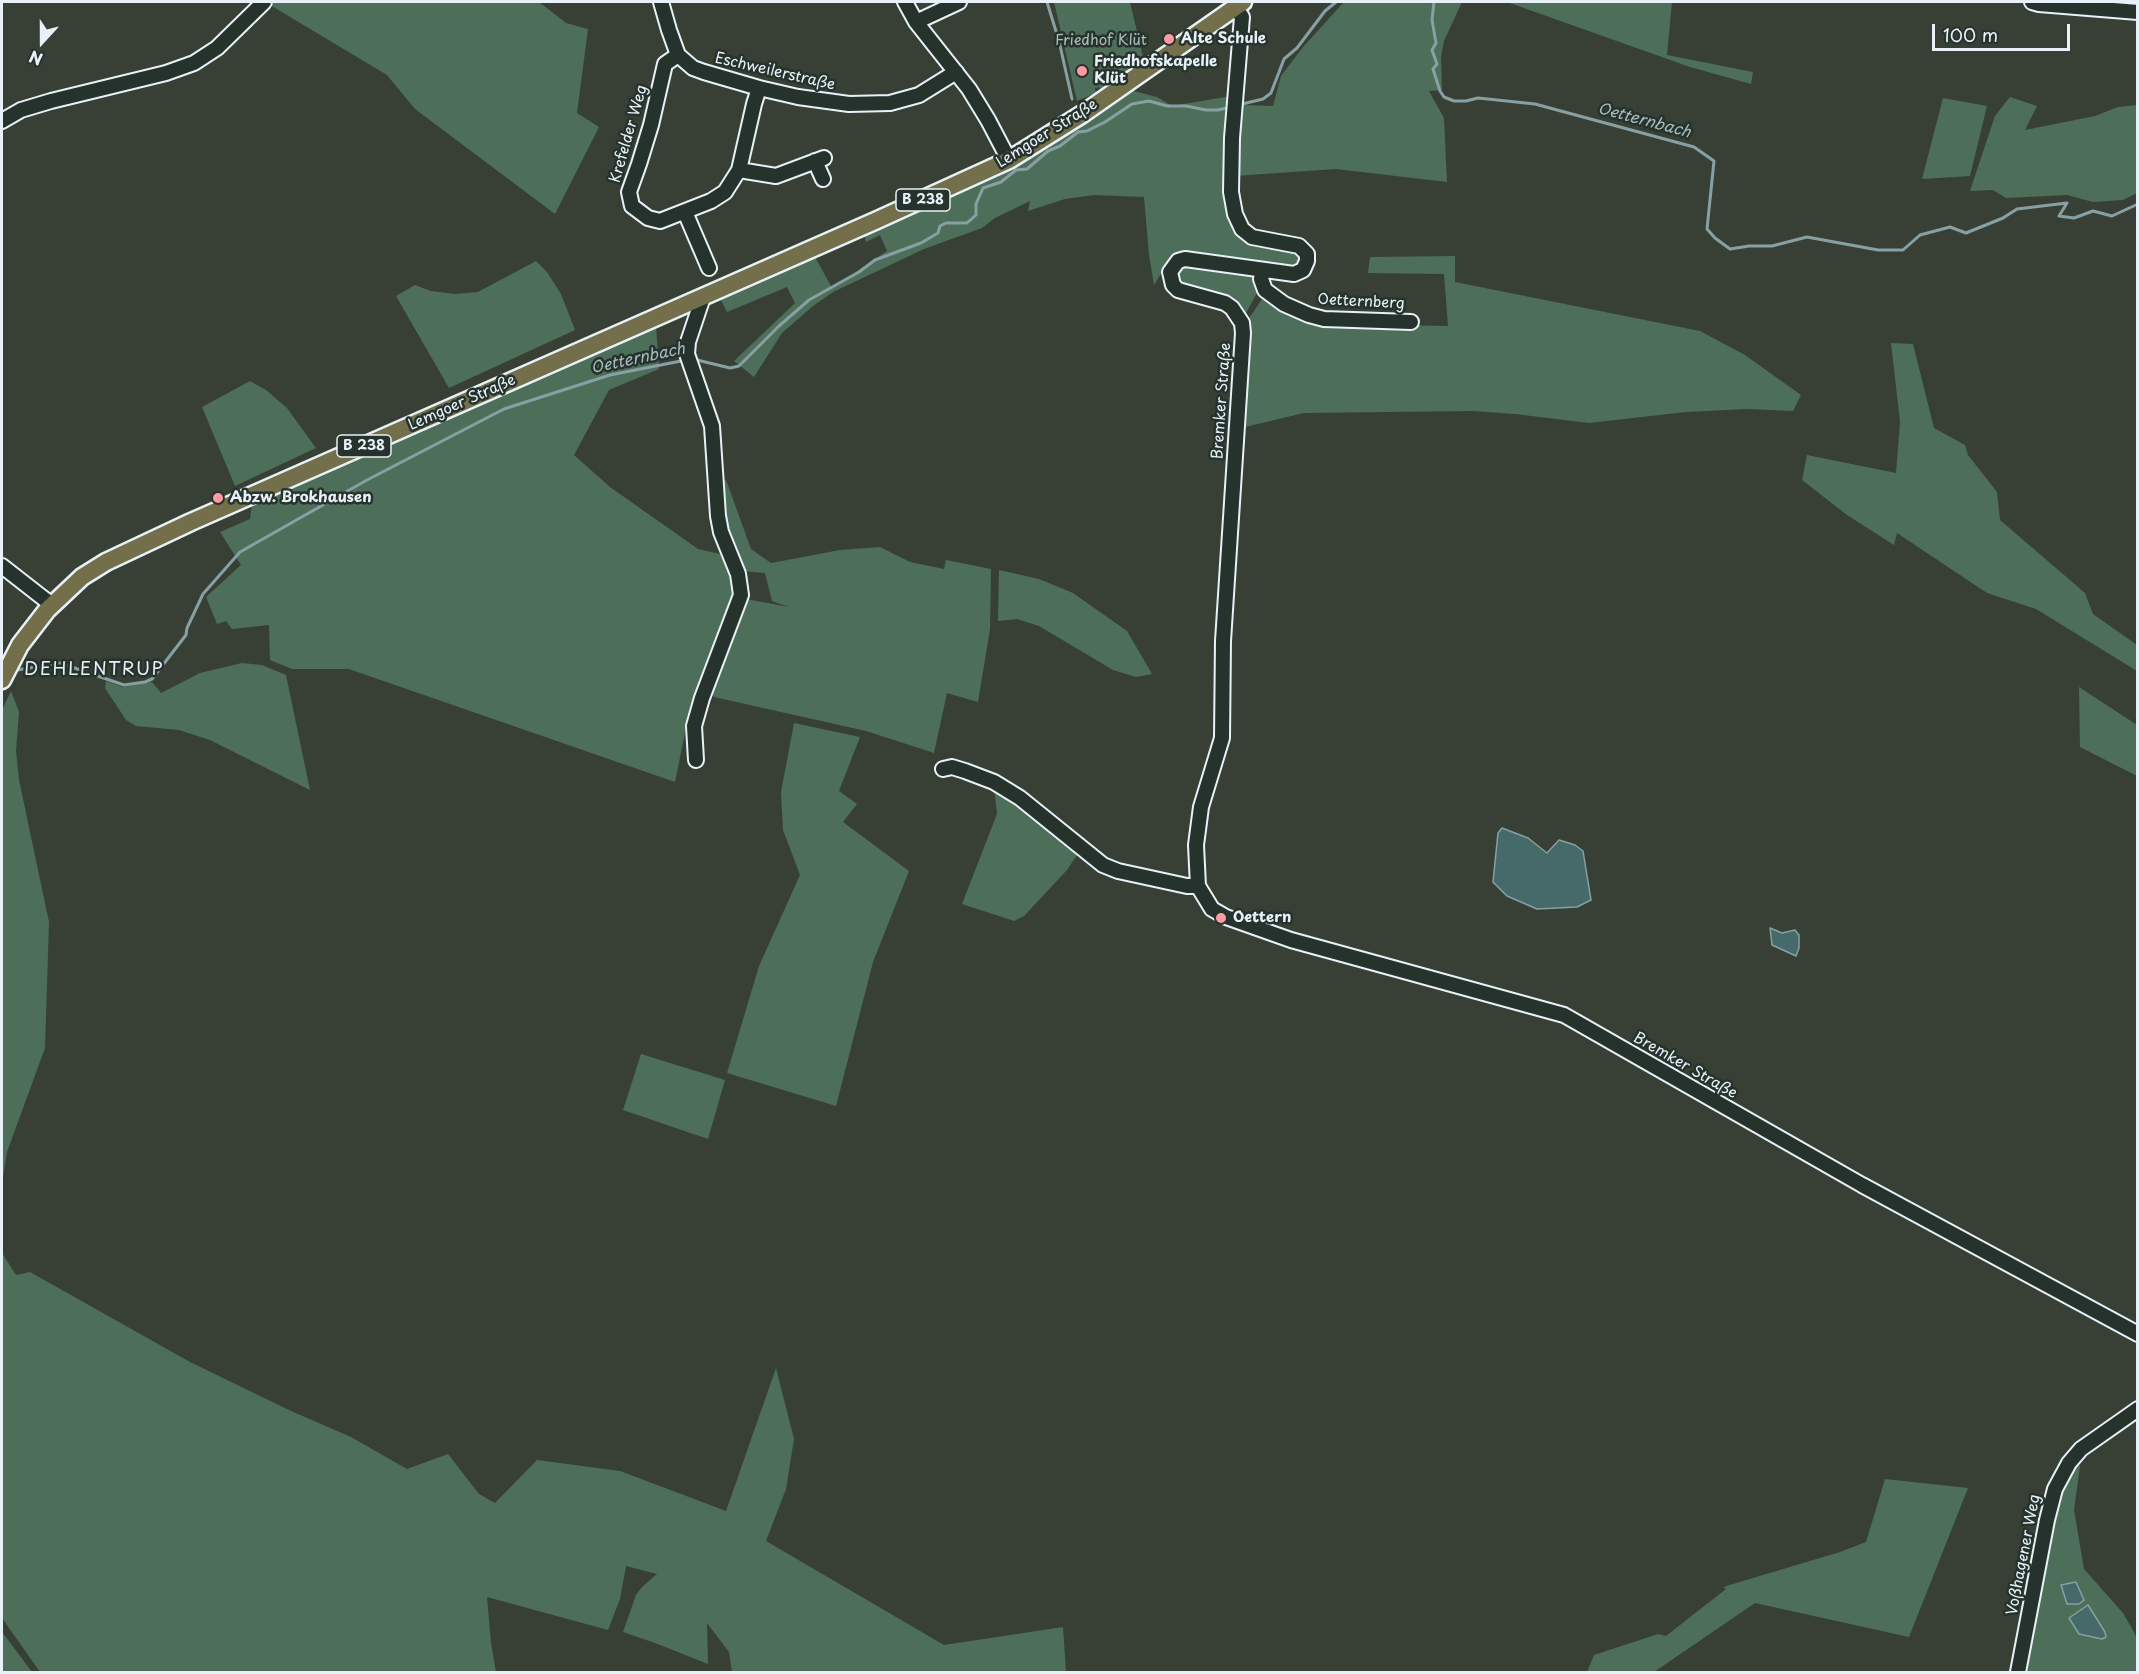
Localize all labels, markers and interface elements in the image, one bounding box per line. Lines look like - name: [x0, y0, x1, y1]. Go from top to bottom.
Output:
- north arrow: [12, 12, 72, 72]
- scale bar: [1935, 12, 2073, 50]
- text: 100 m: [1943, 21, 1998, 48]
- place label: Alte Schule: [1181, 30, 1266, 48]
- park label: Friedhof Klüt: [1055, 32, 1147, 50]
- marker: Alte Schule: [1162, 32, 1176, 46]
- text: N: [25, 45, 46, 72]
- street label: Eschweilerstraße: [713, 49, 837, 95]
- place label: Friedhofskapelle Klüt: [1094, 53, 1217, 88]
- marker: Friedhofskapelle Klüt: [1075, 64, 1089, 78]
- street label: Krefelder Weg: [606, 83, 652, 185]
- street label: Lemgoer Straße: [993, 96, 1101, 172]
- water label: Oetternbach: [1595, 99, 1693, 143]
- road number: B 238: [896, 189, 950, 211]
- street label: Oetternberg: [1317, 291, 1405, 313]
- water label: Oetternbach: [589, 340, 687, 378]
- street label: Bremker Straße: [1209, 342, 1235, 460]
- street label: Lemgoer Straße: [406, 371, 518, 435]
- road number: B 238: [337, 435, 391, 457]
- place label: Abzw. Brokhausen: [230, 489, 372, 507]
- marker: Abzw. Brokhausen: [211, 491, 225, 505]
- district label: DEHLENTRUP: [24, 659, 164, 681]
- place label: Oettern: [1233, 909, 1291, 927]
- marker: Oettern: [1214, 911, 1228, 925]
- street label: Bremker Straße: [1630, 1029, 1740, 1103]
- street label: Voßhagener Weg: [2003, 1493, 2045, 1617]

